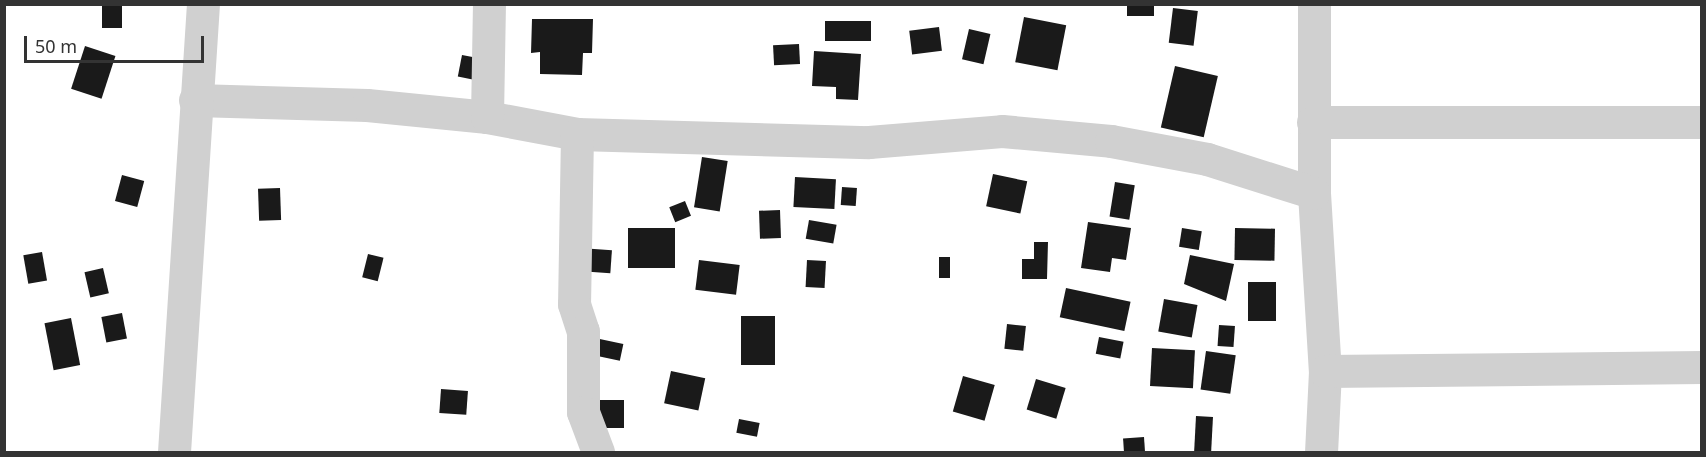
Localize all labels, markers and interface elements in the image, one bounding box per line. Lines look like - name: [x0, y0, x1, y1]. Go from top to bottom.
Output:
- scale bar: [27, 24, 207, 62]
- text: 50 m: [35, 34, 77, 58]

